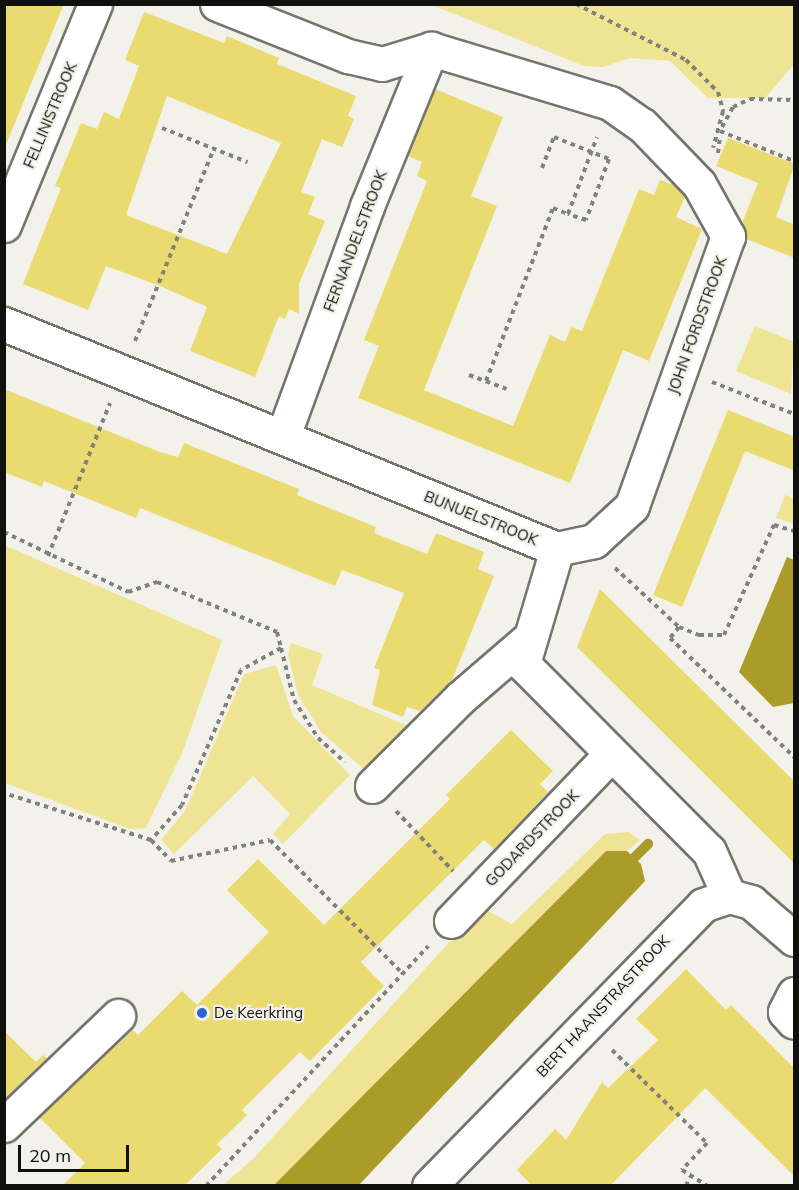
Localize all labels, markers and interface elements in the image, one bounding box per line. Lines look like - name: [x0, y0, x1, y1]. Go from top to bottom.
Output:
- street label: FELLINISTROOK: [19, 59, 81, 171]
- street label: FERNANDELSTROOK: [320, 168, 390, 314]
- street label: JOHN FORDSTROOK: [664, 254, 730, 396]
- street label: BUNUELSTROOK: [421, 487, 541, 549]
- street label: GODARDSTROOK: [481, 786, 583, 890]
- street label: BERT HAANSTRASTROOK: [533, 931, 673, 1081]
- place label: De Keerkring: [214, 1004, 303, 1022]
- marker: De Keerkring: [195, 1006, 209, 1020]
- scale bar: [21, 1133, 132, 1171]
- text: 20 m: [29, 1144, 71, 1167]

